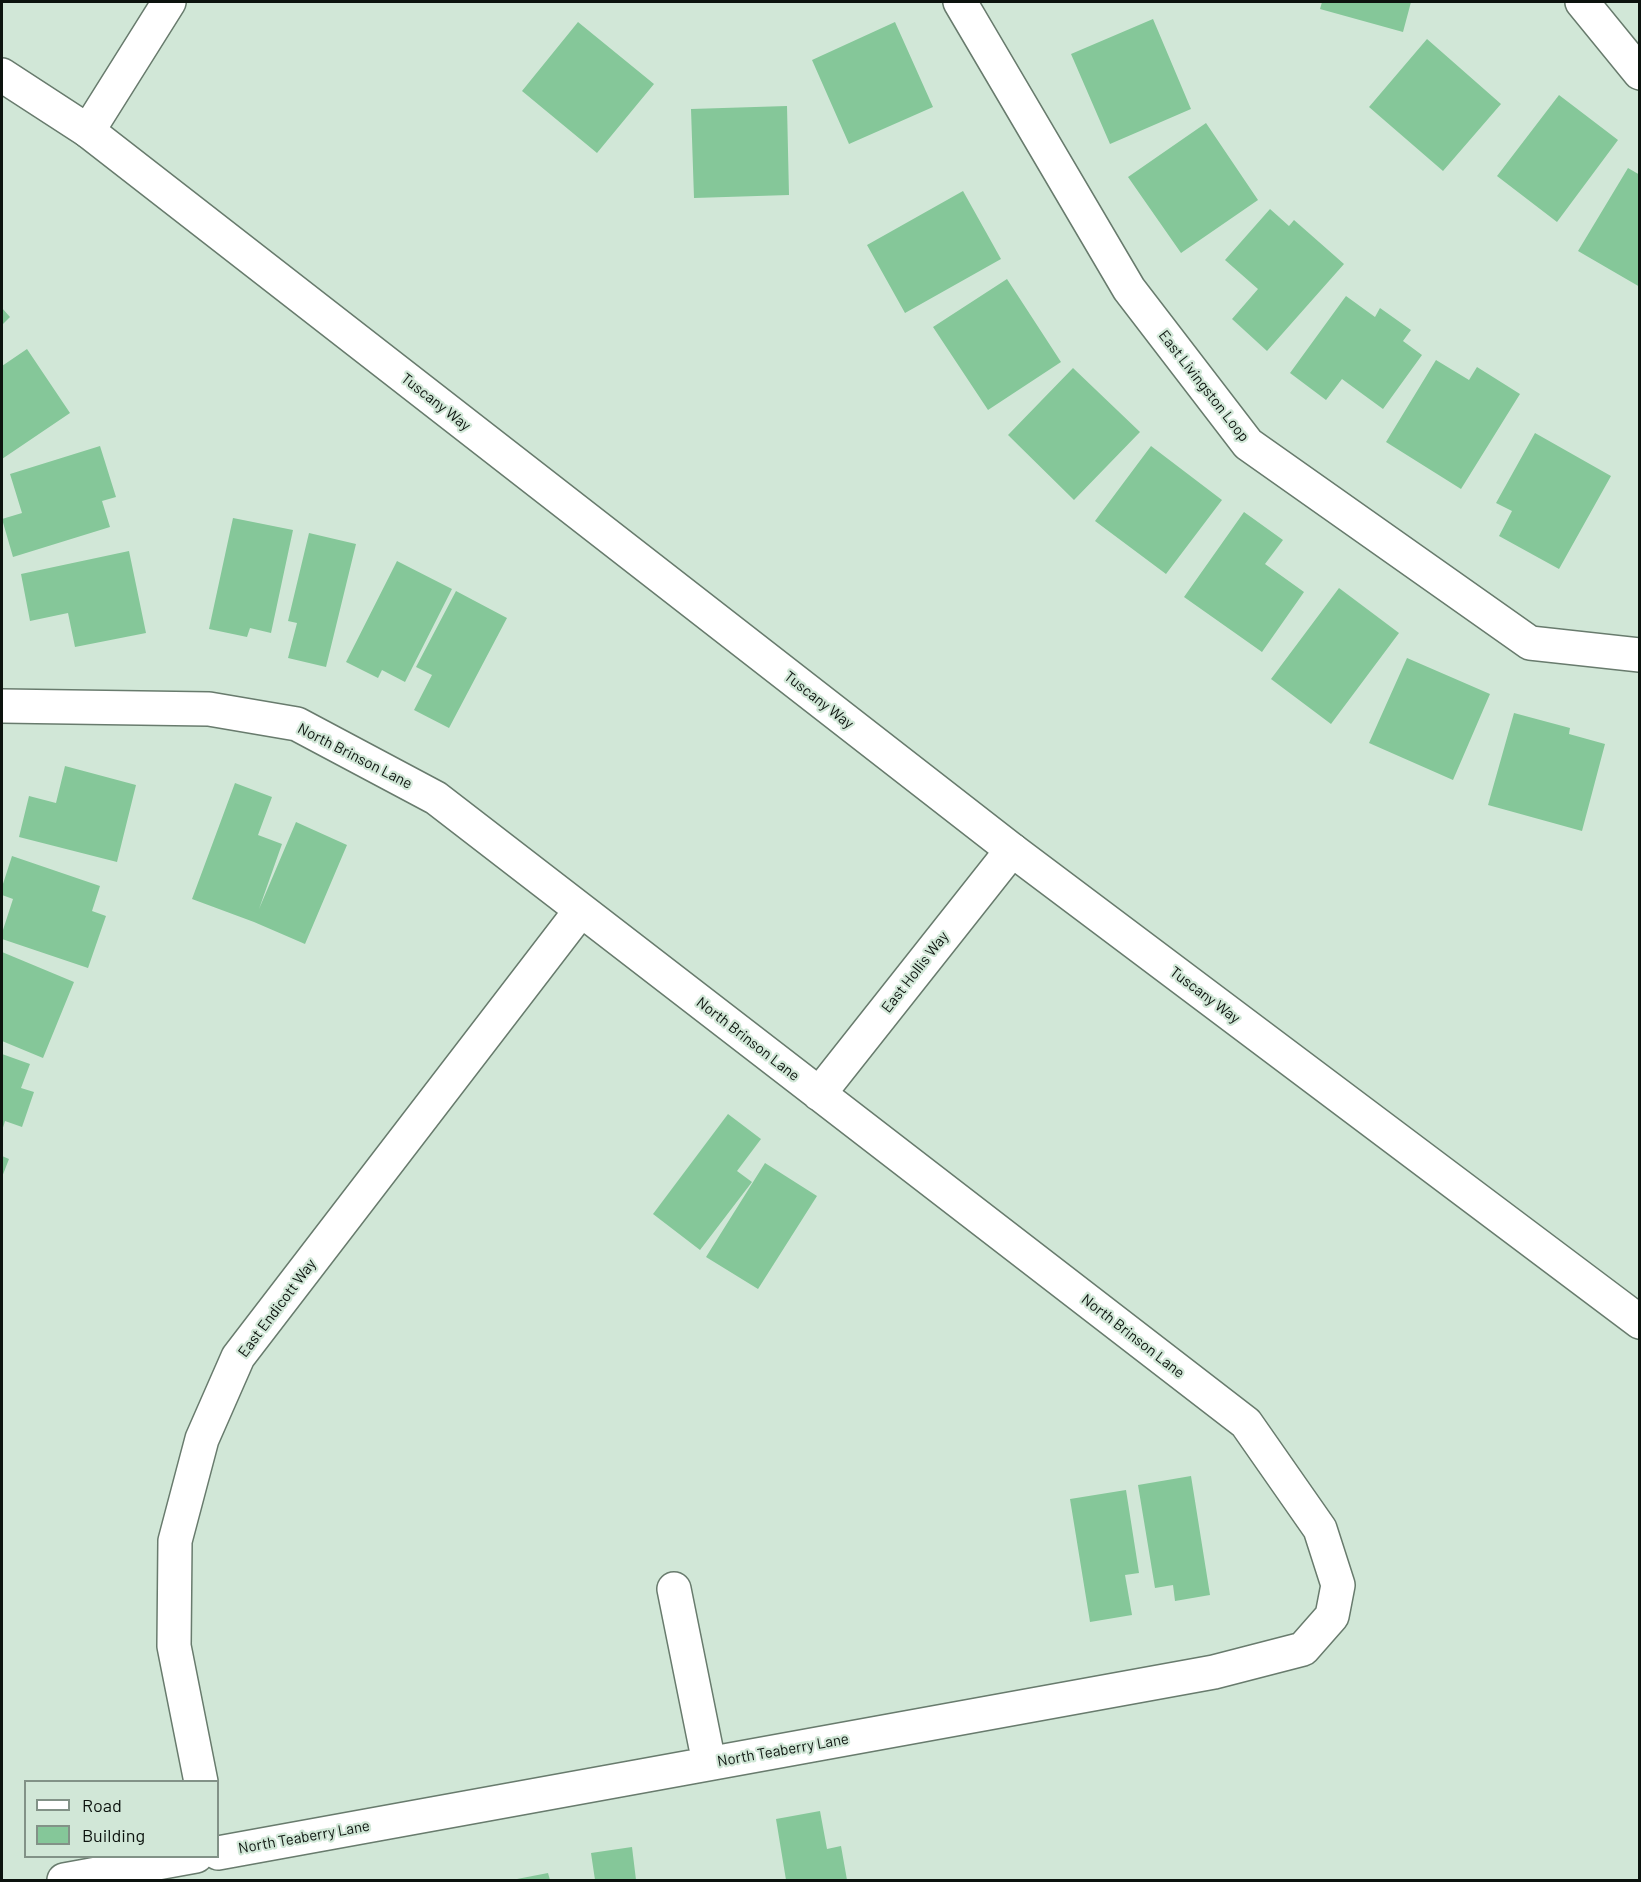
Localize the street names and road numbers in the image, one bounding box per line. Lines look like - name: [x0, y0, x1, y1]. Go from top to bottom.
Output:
- street label: East Livingston Loop: [1155, 327, 1253, 445]
- street label: Tuscany Way: [398, 369, 474, 435]
- street label: Tuscany Way: [781, 667, 857, 733]
- street label: North Brinson Lane: [295, 719, 415, 793]
- street label: East Hollis Way: [878, 928, 952, 1016]
- street label: Tuscany Way: [1166, 963, 1244, 1027]
- street label: North Brinson Lane: [693, 993, 803, 1085]
- street label: East Endicott Way: [234, 1255, 320, 1361]
- street label: North Brinson Lane: [1078, 1290, 1188, 1382]
- street label: North Teaberry Lane: [716, 1730, 850, 1770]
- street label: North Teaberry Lane: [237, 1817, 371, 1857]

